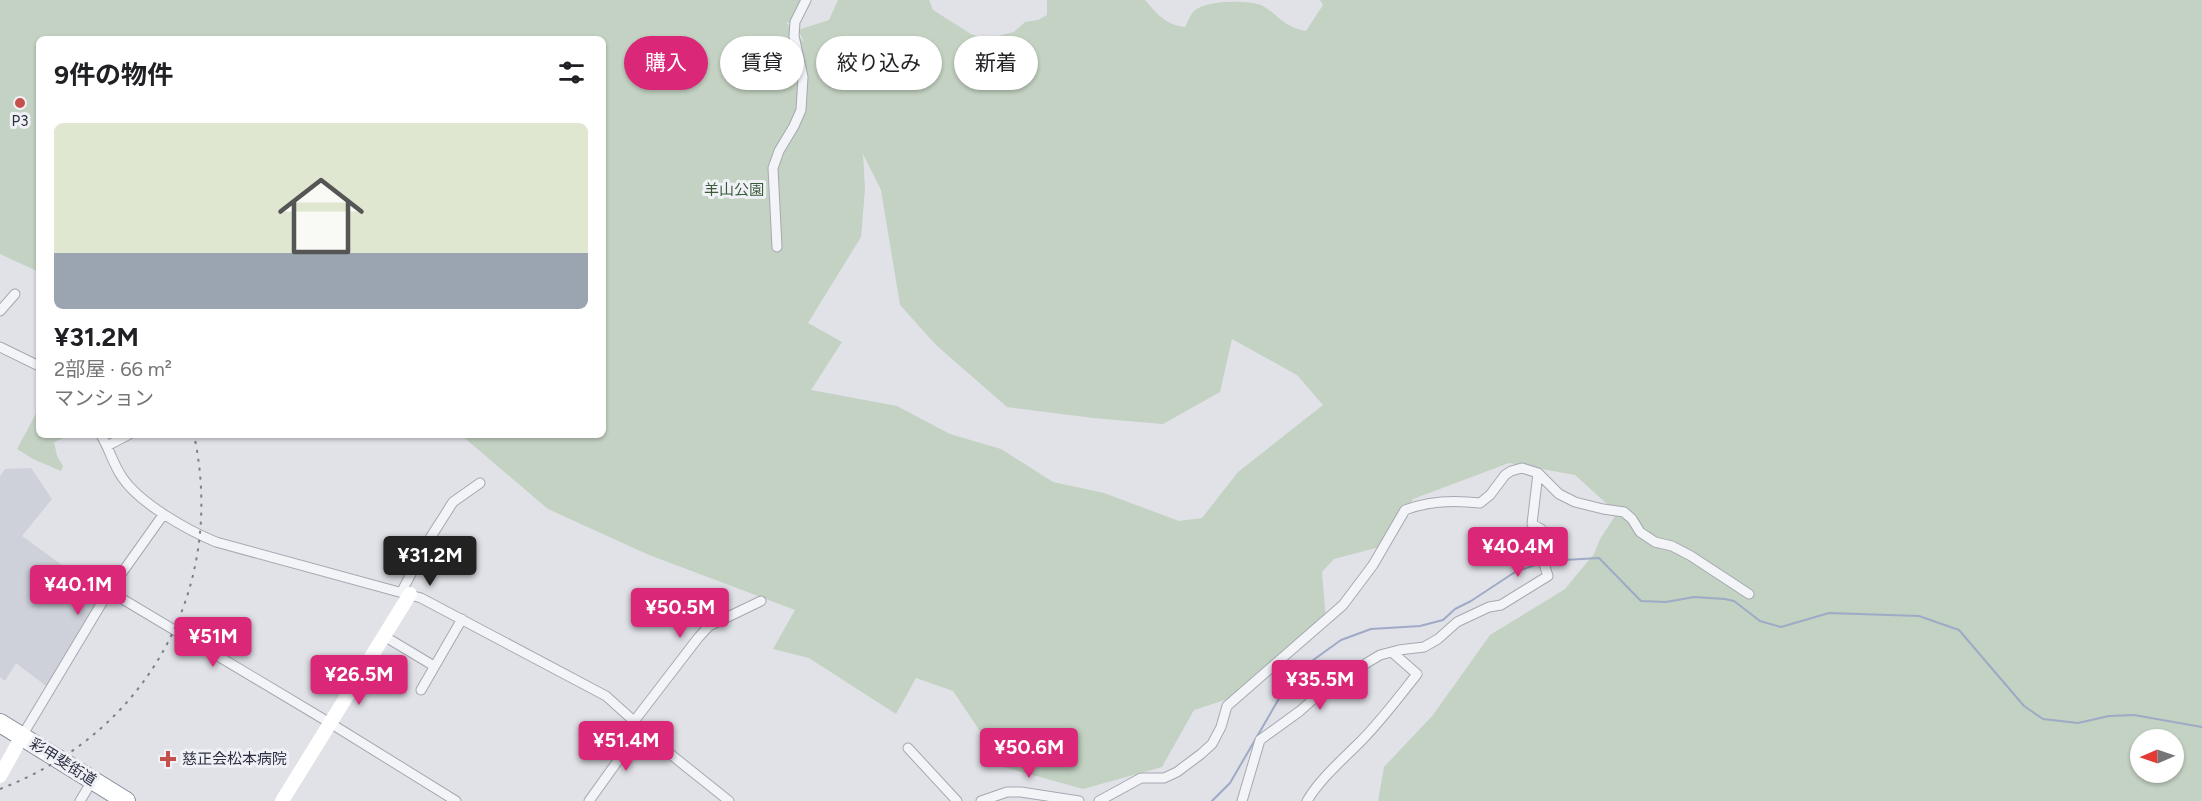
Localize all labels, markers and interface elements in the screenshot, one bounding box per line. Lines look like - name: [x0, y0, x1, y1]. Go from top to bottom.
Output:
- chip: 購入: [624, 36, 708, 90]
- chip: 賃貸: [720, 36, 804, 90]
- chip: 絞り込み: [816, 36, 942, 90]
- chip: 新着: [954, 36, 1038, 90]
- icon: filters: [555, 56, 588, 89]
- text: 9件の物件: [54, 59, 173, 91]
- marker: P3: [13, 96, 27, 110]
- place label: P3: [12, 112, 28, 130]
- icon: home: [267, 162, 375, 270]
- park label: 羊山公園: [704, 181, 764, 199]
- text: ¥31.2M: [54, 321, 139, 353]
- text: 2部屋 · 66 m²: [54, 357, 172, 381]
- text: マンション: [54, 386, 154, 410]
- pin: ¥40.4M: [1469, 527, 1567, 578]
- text: ¥40.4M: [1482, 534, 1554, 558]
- pin: ¥31.2M: [381, 536, 479, 587]
- text: ¥31.2M: [397, 543, 463, 567]
- pin: ¥40.1M: [29, 565, 127, 616]
- text: ¥40.1M: [44, 572, 112, 596]
- pin: ¥50.5M: [631, 588, 729, 639]
- text: ¥50.5M: [645, 595, 715, 619]
- pin: ¥51M: [177, 617, 249, 668]
- text: ¥51M: [188, 624, 238, 648]
- pin: ¥26.5M: [310, 655, 408, 706]
- pin: ¥35.5M: [1271, 660, 1369, 711]
- text: ¥26.5M: [325, 662, 393, 686]
- text: ¥35.5M: [1286, 667, 1354, 691]
- pin: ¥51.4M: [577, 721, 675, 772]
- text: ¥51.4M: [593, 728, 659, 752]
- pin: ¥50.6M: [980, 728, 1078, 779]
- north arrow: [2130, 729, 2184, 783]
- map controls: [2130, 729, 2184, 783]
- street label: 彩甲斐街道: [26, 734, 100, 790]
- text: ¥50.6M: [994, 735, 1064, 759]
- marker: 慈正会松本病院: [159, 750, 177, 768]
- place label: 慈正会松本病院: [182, 750, 287, 768]

